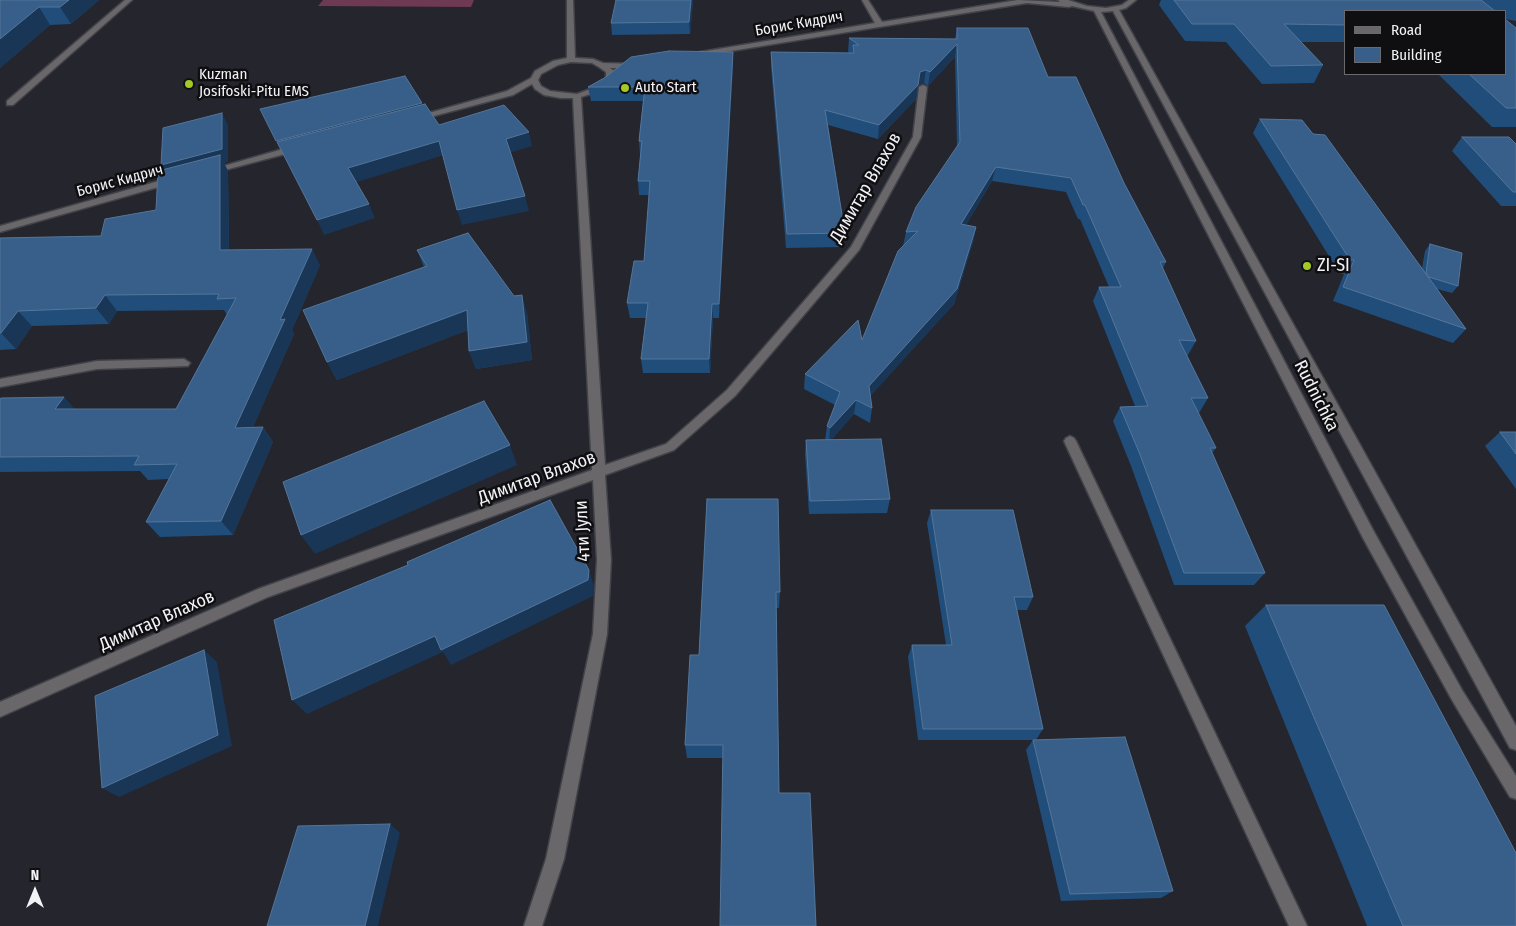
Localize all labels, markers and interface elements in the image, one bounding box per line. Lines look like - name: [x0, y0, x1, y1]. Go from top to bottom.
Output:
- street label: Борис Кидрич: [754, 7, 844, 41]
- legend: [1344, 10, 1506, 75]
- text: Road: [1391, 21, 1422, 39]
- text: Building: [1391, 46, 1442, 64]
- place label: Kuzman Josifoski-Pitu EMS: [199, 66, 309, 101]
- marker: Kuzman Josifoski-Pitu EMS: [183, 78, 195, 90]
- place label: Auto Start: [635, 79, 697, 97]
- marker: Auto Start: [619, 82, 631, 94]
- street label: Димитар Влахов: [826, 129, 906, 247]
- street label: Борис Кидрич: [75, 161, 165, 201]
- place label: ZI-SI: [1317, 255, 1350, 277]
- marker: ZI-SI: [1301, 260, 1313, 272]
- street label: Rudnichka: [1289, 357, 1343, 435]
- street label: Димитар Влахов: [475, 447, 599, 509]
- street label: 4ти Јули: [571, 500, 595, 562]
- street label: Димитар Влахов: [96, 586, 218, 656]
- north arrow: [10, 866, 60, 916]
- text: N: [31, 867, 39, 884]

